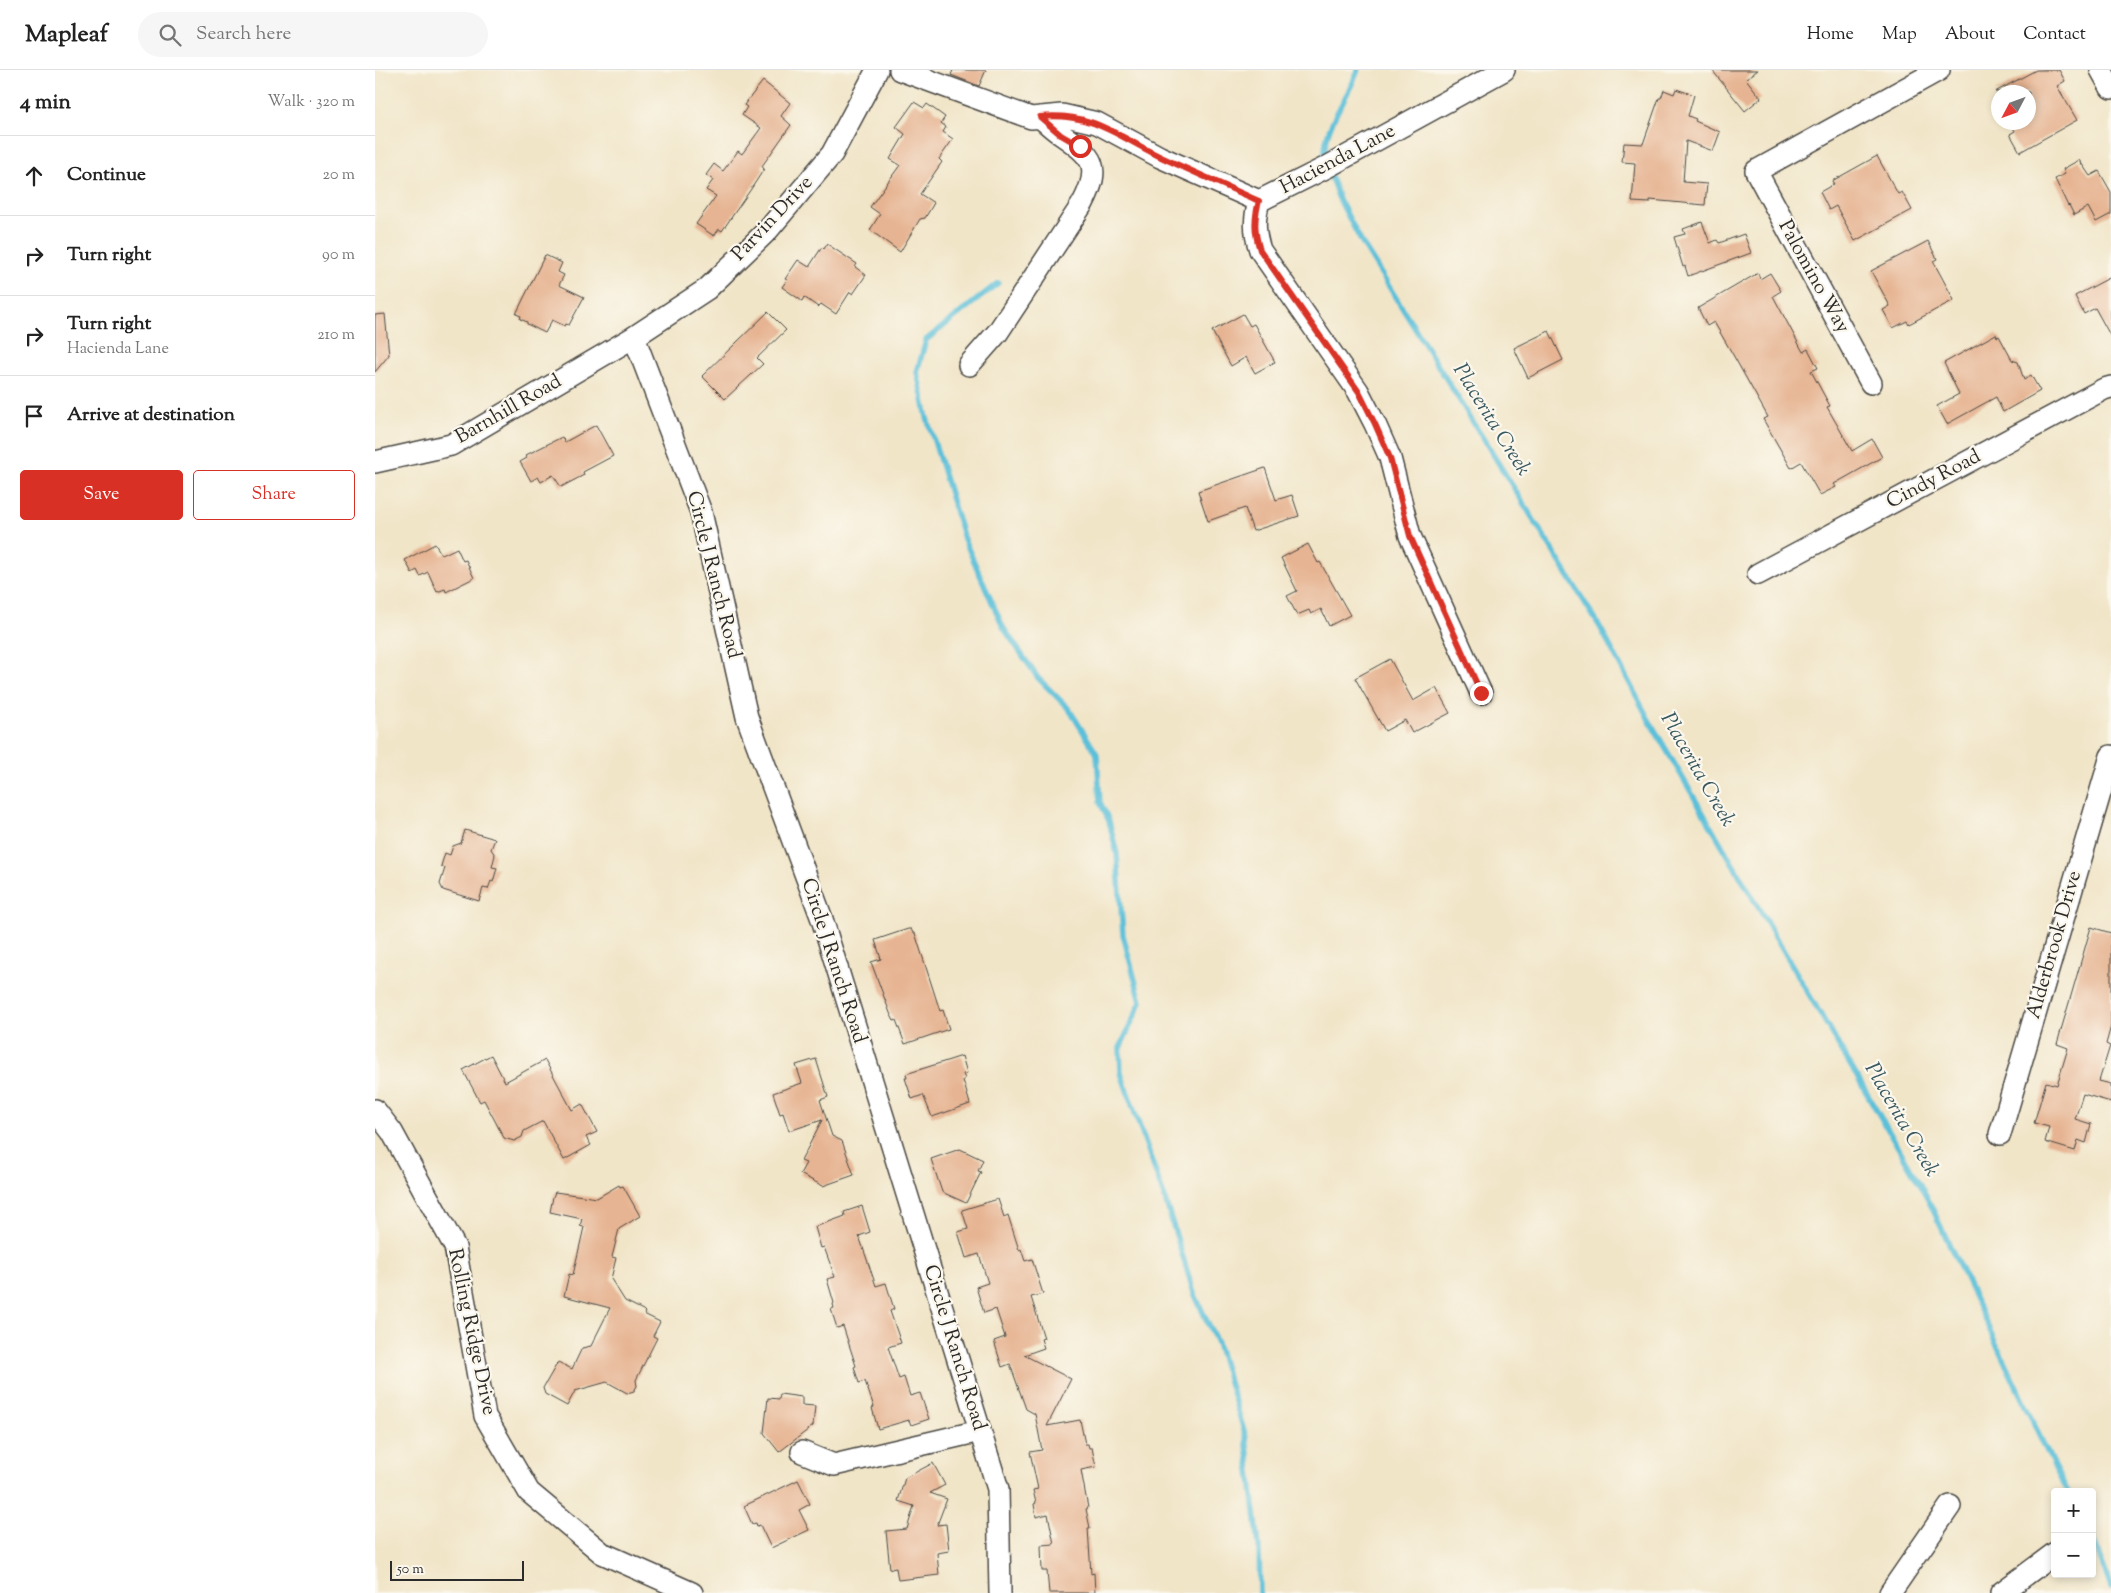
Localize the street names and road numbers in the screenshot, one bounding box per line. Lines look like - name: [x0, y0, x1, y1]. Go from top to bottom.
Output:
- street label: Hacienda Lane: [1275, 117, 1401, 203]
- street label: Parvin Drive: [726, 170, 820, 268]
- street label: Palomino Way: [1770, 215, 1856, 339]
- street label: Barnhill Road: [450, 368, 568, 452]
- street label: Cindy Road: [1882, 443, 1986, 517]
- street label: Circle J Ranch Road: [678, 488, 748, 662]
- street label: Alderbrook Drive: [2020, 868, 2090, 1022]
- street label: Circle J Ranch Road: [793, 875, 873, 1047]
- street label: Rolling Ridge Drive: [439, 1246, 503, 1418]
- street label: Circle J Ranch Road: [915, 1262, 993, 1434]

